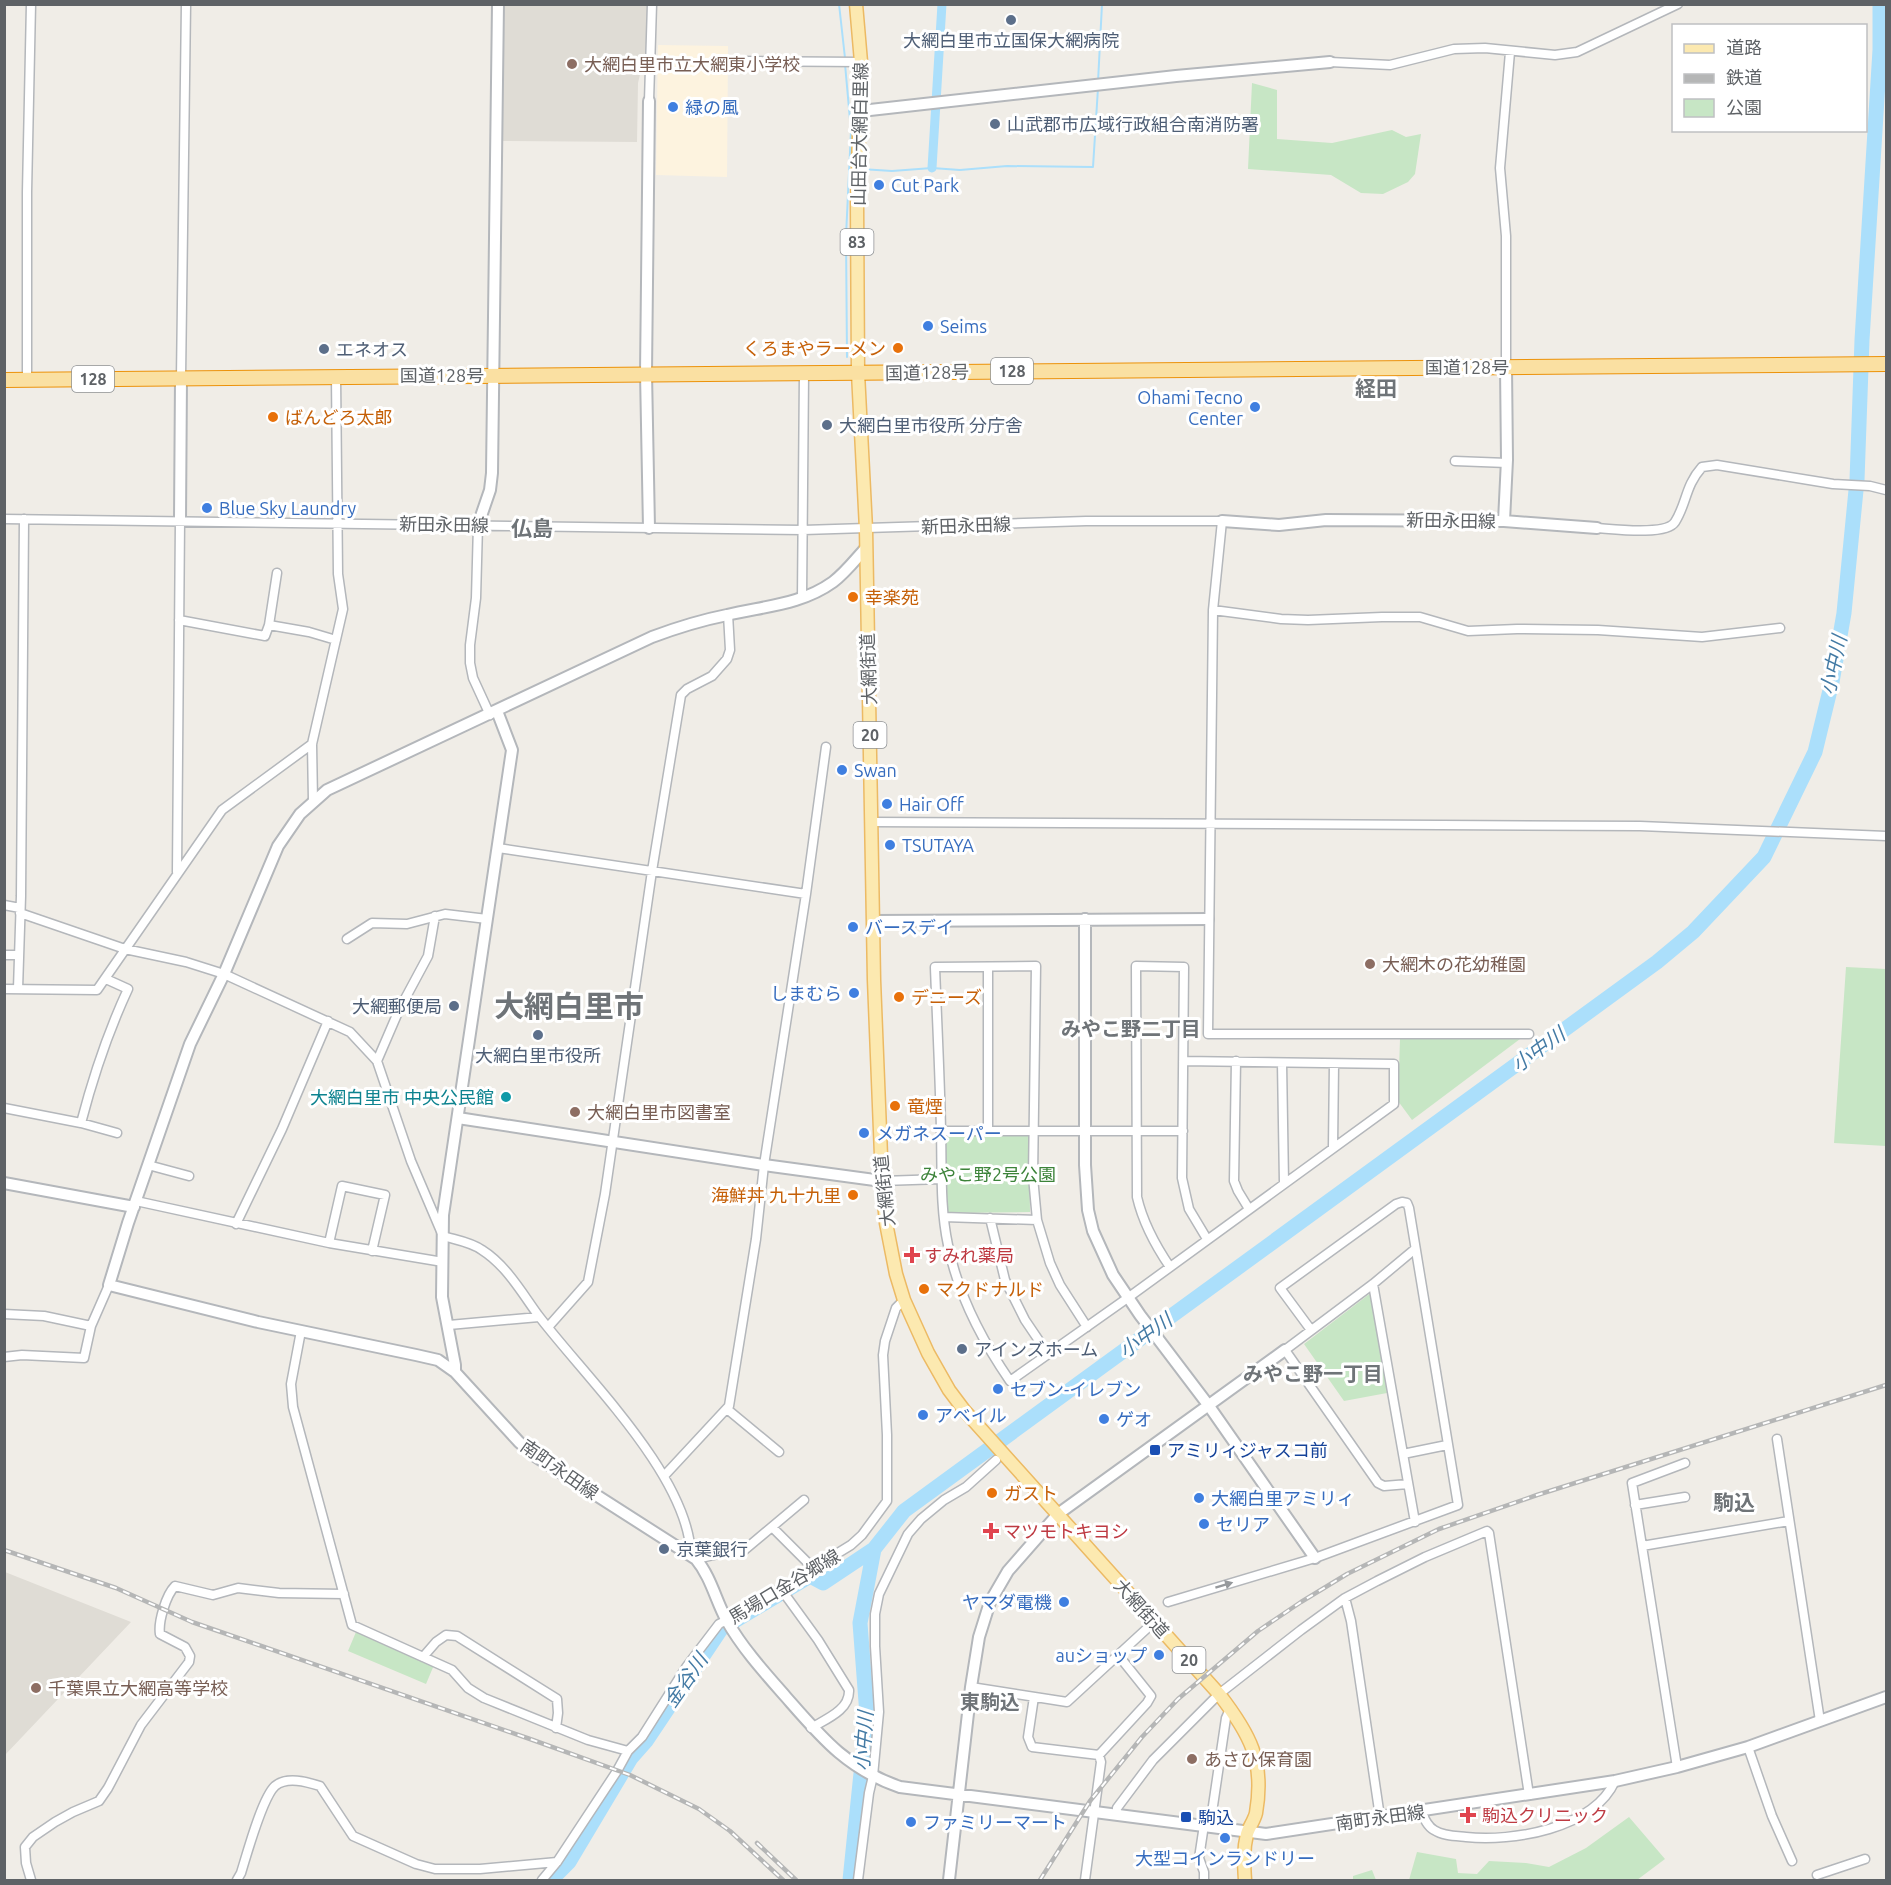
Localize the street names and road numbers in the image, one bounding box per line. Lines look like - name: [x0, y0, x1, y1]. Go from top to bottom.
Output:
- street label: 山田台大網白里線: [848, 62, 870, 206]
- road number: 83: [840, 229, 874, 255]
- street label: 国道128号: [1425, 357, 1509, 377]
- road number: 128: [991, 358, 1033, 384]
- street label: 国道128号: [885, 361, 969, 383]
- street label: 国道128号: [400, 365, 484, 385]
- road number: 128: [72, 366, 114, 392]
- street label: 新田永田線: [1406, 509, 1496, 531]
- street label: 新田永田線: [399, 513, 489, 535]
- street label: 新田永田線: [921, 513, 1011, 537]
- street label: 大網街道: [857, 633, 879, 705]
- road number: 20: [854, 722, 886, 748]
- street label: 大網街道: [870, 1154, 898, 1228]
- street label: 南町永田線: [517, 1435, 603, 1503]
- street label: 馬場口金谷郷線: [725, 1545, 843, 1627]
- street label: 大網街道: [1110, 1575, 1174, 1641]
- road number: 20: [1172, 1647, 1206, 1673]
- street label: 南町永田線: [1334, 1801, 1426, 1833]

